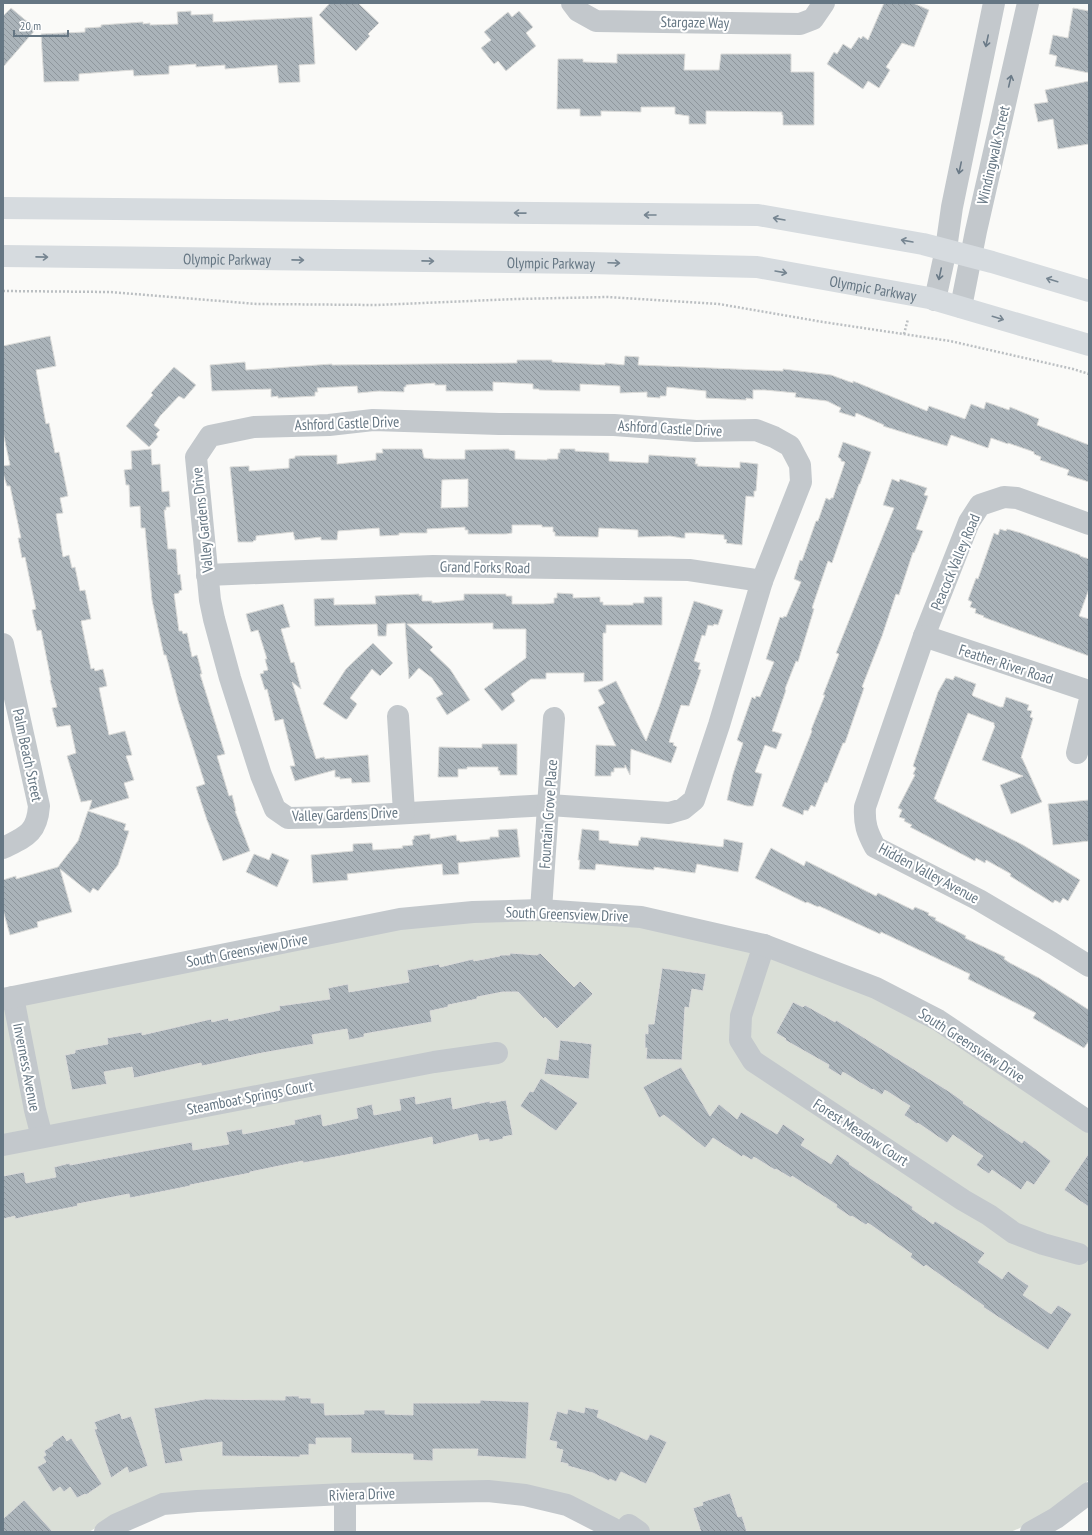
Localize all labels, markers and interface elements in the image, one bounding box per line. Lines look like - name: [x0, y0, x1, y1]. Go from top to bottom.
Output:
- scale bar: [14, 12, 68, 38]
- street label: Stargaze Way: [660, 12, 730, 32]
- text: 20 m: [20, 18, 41, 33]
- one-way arrow: [982, 34, 990, 47]
- one-way arrow: [1006, 75, 1014, 88]
- street label: Windingwalk Street: [972, 104, 1014, 206]
- one-way arrow: [956, 162, 964, 175]
- one-way arrow: [514, 209, 527, 217]
- one-way arrow: [644, 211, 657, 218]
- one-way arrow: [773, 215, 786, 223]
- one-way arrow: [901, 237, 914, 245]
- street label: Olympic Parkway: [183, 249, 271, 269]
- one-way arrow: [35, 253, 48, 261]
- street label: Olympic Parkway: [507, 253, 596, 273]
- one-way arrow: [291, 256, 304, 263]
- one-way arrow: [421, 257, 434, 265]
- one-way arrow: [607, 260, 620, 267]
- one-way arrow: [774, 268, 787, 276]
- one-way arrow: [936, 268, 944, 281]
- street label: Olympic Parkway: [828, 271, 918, 305]
- one-way arrow: [1045, 276, 1058, 283]
- one-way arrow: [992, 315, 1005, 322]
- street label: Ashford Castle Drive: [294, 412, 400, 434]
- street label: Ashford Castle Drive: [617, 416, 723, 440]
- street label: Valley Gardens Drive: [187, 466, 217, 575]
- street label: Peacock Valley Road: [926, 511, 984, 613]
- street label: Grand Forks Road: [440, 557, 530, 577]
- street label: Feather River Road: [956, 640, 1056, 688]
- street label: Palm Beach Street: [9, 707, 47, 803]
- street label: Fountain Grove Place: [535, 759, 561, 869]
- street label: Valley Gardens Drive: [291, 803, 398, 825]
- street label: Hidden Valley Avenue: [876, 839, 982, 907]
- street label: South Greensview Drive: [505, 902, 629, 926]
- street label: South Greensview Drive: [185, 929, 309, 971]
- street label: South Greensview Drive: [915, 1004, 1029, 1086]
- street label: Inverness Avenue: [9, 1021, 45, 1113]
- street label: Steamboat Springs Court: [185, 1075, 315, 1119]
- street label: Forest Meadow Court: [810, 1094, 912, 1170]
- street label: Riviera Drive: [329, 1483, 395, 1505]

